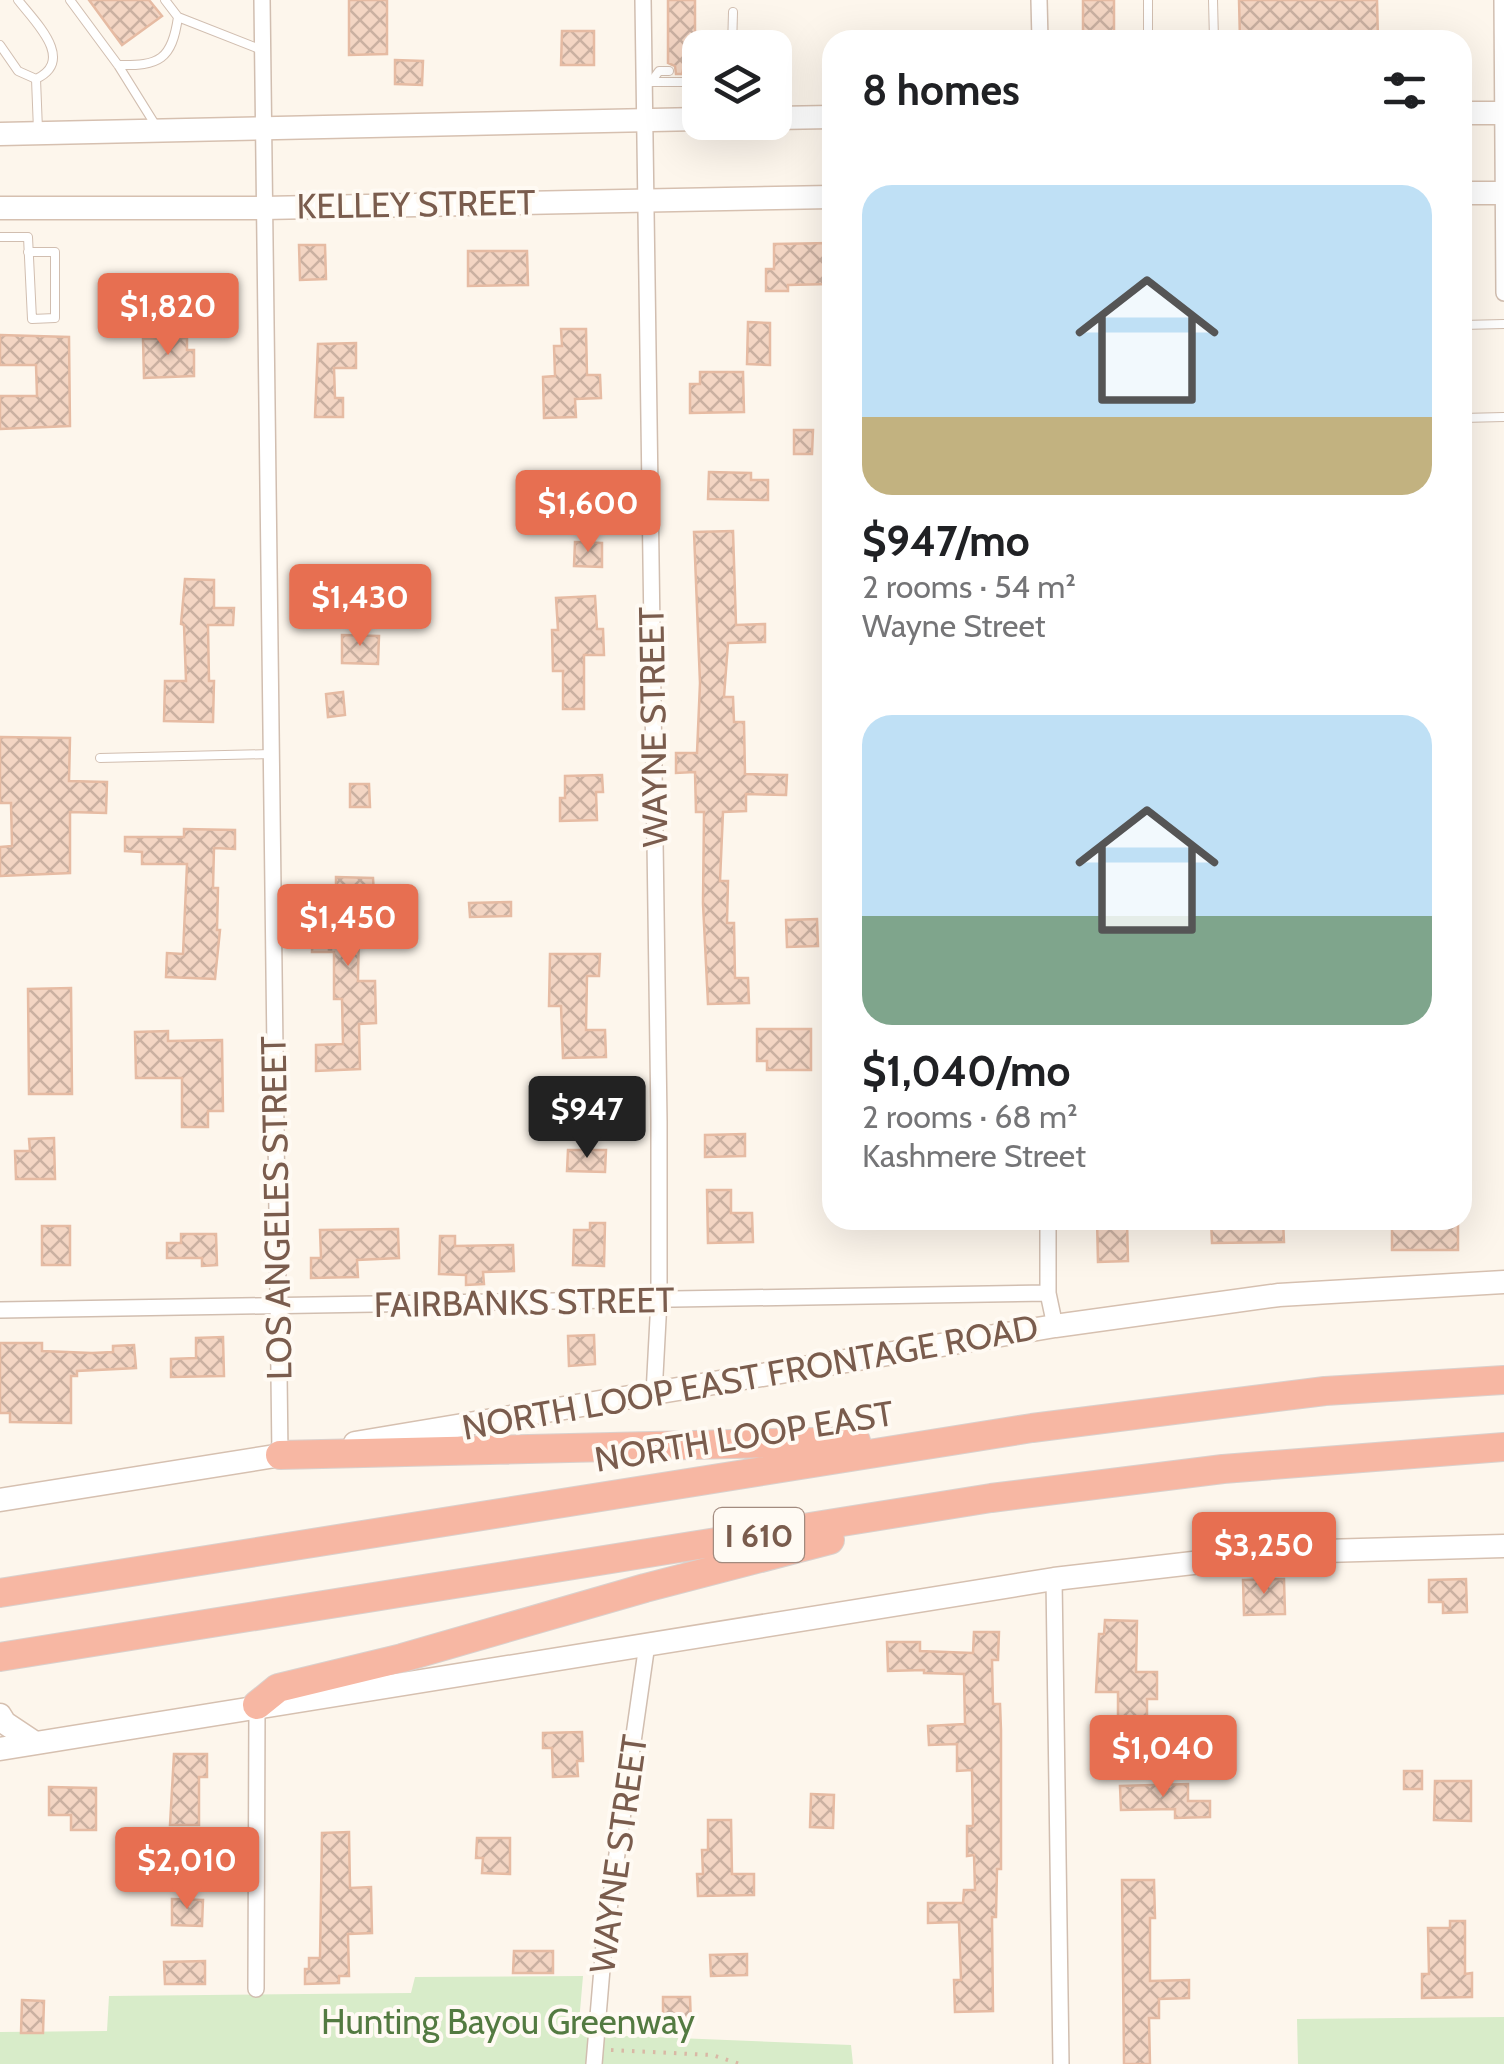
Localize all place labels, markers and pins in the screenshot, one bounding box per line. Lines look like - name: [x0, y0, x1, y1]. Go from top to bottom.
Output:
- pin: $1,820: [87, 273, 249, 358]
- pin: $1,600: [507, 470, 669, 555]
- pin: $1,430: [279, 564, 441, 649]
- pin: $1,450: [267, 884, 429, 969]
- pin: $947: [528, 1076, 646, 1161]
- pin: $3,250: [1183, 1512, 1345, 1597]
- pin: $1,040: [1082, 1715, 1244, 1800]
- pin: $2,010: [106, 1827, 268, 1912]

